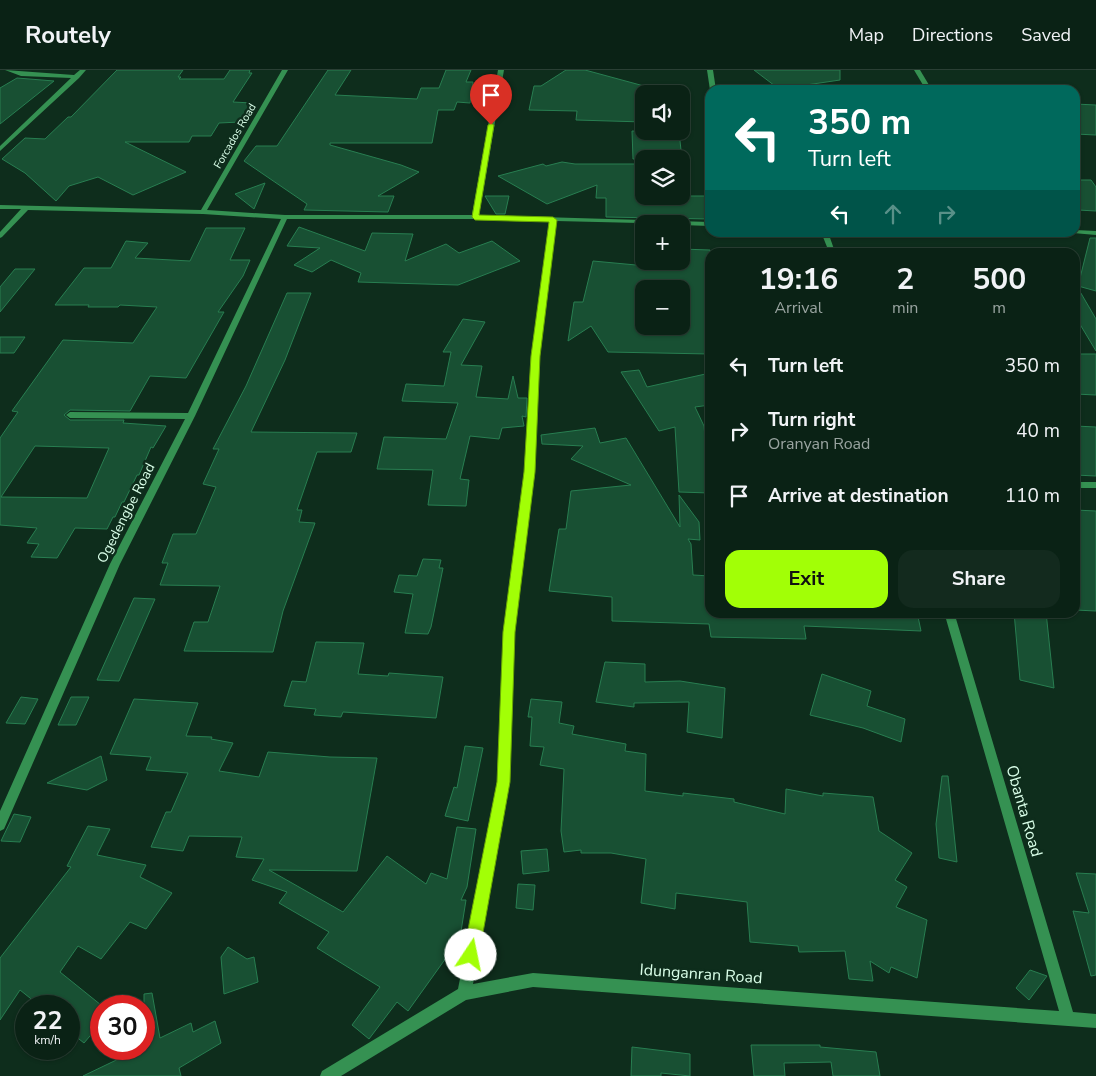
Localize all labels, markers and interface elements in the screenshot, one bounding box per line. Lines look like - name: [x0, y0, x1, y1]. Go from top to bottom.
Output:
- text: Routely: [25, 19, 111, 51]
- text: Map: [849, 23, 884, 47]
- text: Directions: [912, 23, 993, 47]
- text: Saved: [1021, 23, 1071, 47]
- pin: [470, 74, 512, 125]
- icon: arrive: [477, 81, 505, 109]
- map controls: [635, 85, 690, 335]
- button: sound: [635, 85, 690, 140]
- text: 350 m: [808, 99, 911, 146]
- street label: Forcados Road: [210, 101, 260, 171]
- icon: left: [725, 105, 790, 170]
- text: Turn left: [808, 144, 891, 174]
- button: layers: [635, 150, 690, 205]
- icon: left: [826, 200, 854, 228]
- icon: ahead: [879, 200, 907, 228]
- icon: right: [932, 200, 960, 228]
- button: +: [635, 215, 690, 270]
- text: 19:16: [759, 259, 838, 300]
- text: 2: [896, 259, 914, 300]
- text: 500: [972, 259, 1026, 300]
- button: −: [635, 280, 690, 335]
- text: Arrival: [774, 297, 823, 319]
- text: min: [892, 297, 918, 319]
- text: m: [992, 297, 1006, 319]
- icon: left: [725, 352, 753, 380]
- text: Turn left: [768, 353, 843, 379]
- text: 350 m: [1005, 353, 1060, 379]
- text: Turn right: [768, 407, 855, 433]
- icon: right: [725, 417, 753, 445]
- text: 40 m: [1016, 418, 1060, 444]
- text: Oranyan Road: [768, 433, 870, 455]
- street label: Ogedengbe Road: [93, 460, 159, 566]
- icon: arrive: [725, 482, 753, 510]
- text: Arrive at destination: [768, 483, 949, 509]
- text: 110 m: [1005, 483, 1060, 509]
- button: Exit: [725, 550, 888, 608]
- button: Share: [898, 550, 1060, 608]
- street label: Obanta Road: [1000, 763, 1048, 859]
- position arrow: [444, 928, 496, 980]
- street label: Idunganran Road: [639, 959, 763, 989]
- speed limit sign: 30: [90, 995, 155, 1060]
- text: 22: [32, 1004, 63, 1038]
- text: km/h: [34, 1032, 61, 1048]

